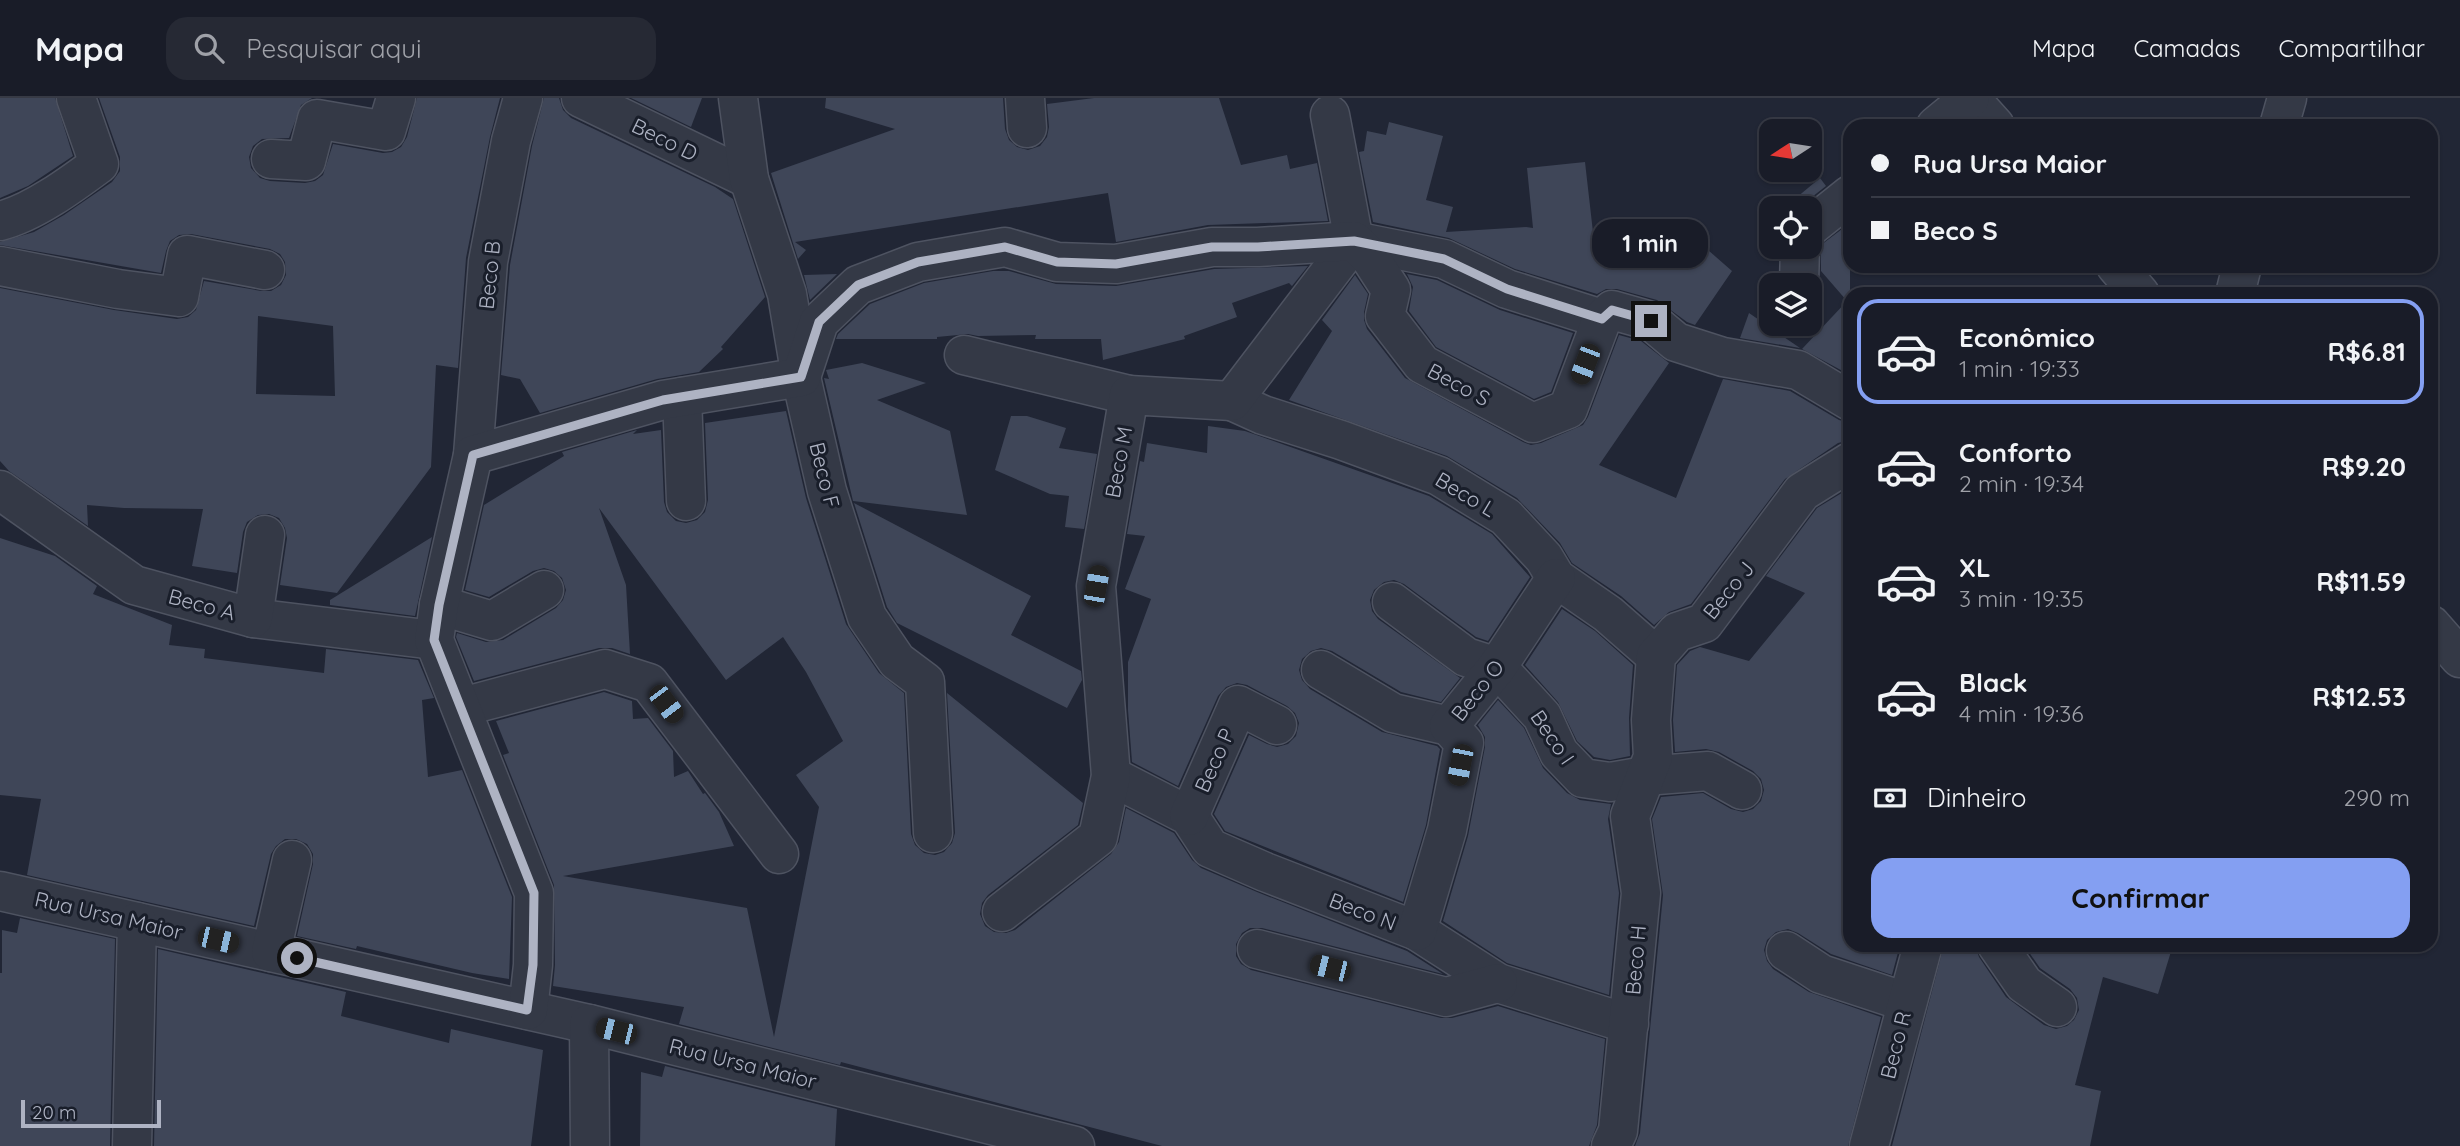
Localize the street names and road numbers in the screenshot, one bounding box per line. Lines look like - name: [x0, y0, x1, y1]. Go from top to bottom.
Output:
- street label: Beco D: [628, 112, 702, 166]
- street label: Beco B: [472, 240, 506, 310]
- street label: Beco S: [1423, 357, 1495, 411]
- street label: Beco M: [1099, 424, 1137, 500]
- street label: Beco F: [804, 439, 846, 511]
- street label: Beco L: [1431, 466, 1501, 522]
- street label: Beco J: [1697, 556, 1759, 624]
- street label: Beco A: [166, 583, 238, 625]
- street label: Beco O: [1445, 654, 1509, 726]
- street label: Beco I: [1525, 705, 1581, 769]
- street label: Beco P: [1188, 724, 1240, 796]
- street label: Rua Ursa Maior: [32, 885, 186, 945]
- street label: Beco N: [1326, 886, 1400, 936]
- street label: Beco H: [1619, 924, 1651, 996]
- street label: Beco R: [1874, 1008, 1916, 1082]
- street label: Rua Ursa Maior: [667, 1032, 819, 1094]

